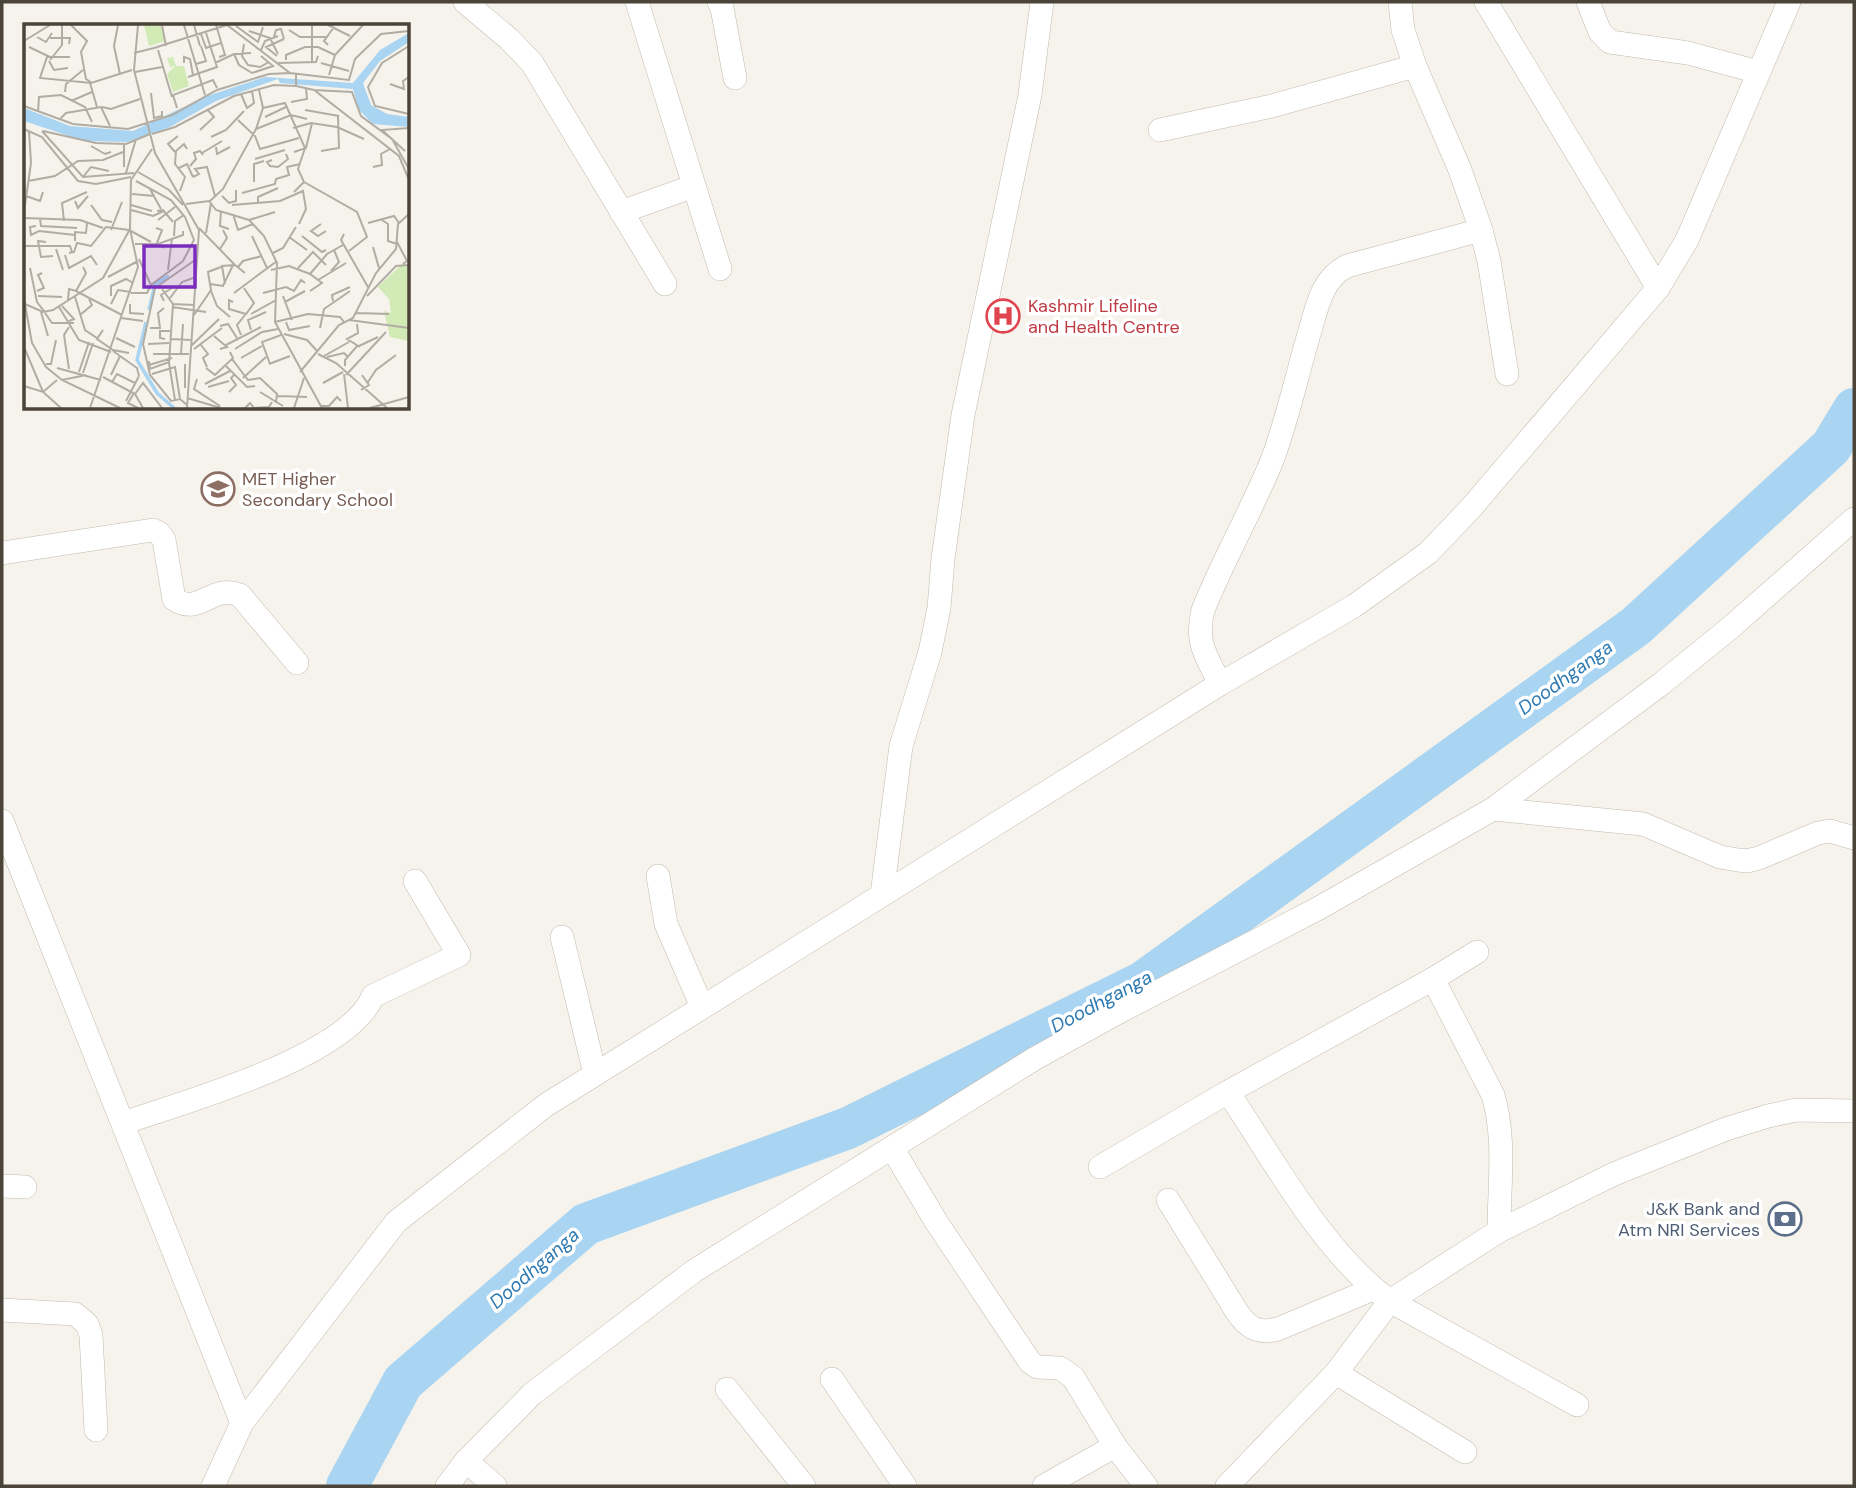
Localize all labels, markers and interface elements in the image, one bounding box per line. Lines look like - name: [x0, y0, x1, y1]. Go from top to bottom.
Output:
- inset map: [24, 24, 410, 410]
- place label: Kashmir Lifeline and Health Centre: [1028, 294, 1180, 339]
- hospital icon: Kashmir Lifeline and Health Centre: [984, 297, 1022, 335]
- place label: MET Higher Secondary School: [242, 467, 393, 512]
- school or university icon: MET Higher Secondary School: [199, 470, 237, 508]
- water label: Doodhganga: [1513, 635, 1618, 720]
- water label: Doodhganga: [1046, 964, 1156, 1039]
- place label: J&K Bank and Atm NRI Services: [1618, 1197, 1760, 1242]
- bank icon: J&K Bank and Atm NRI Services: [1766, 1200, 1804, 1238]
- water label: Doodhganga: [484, 1222, 585, 1314]

